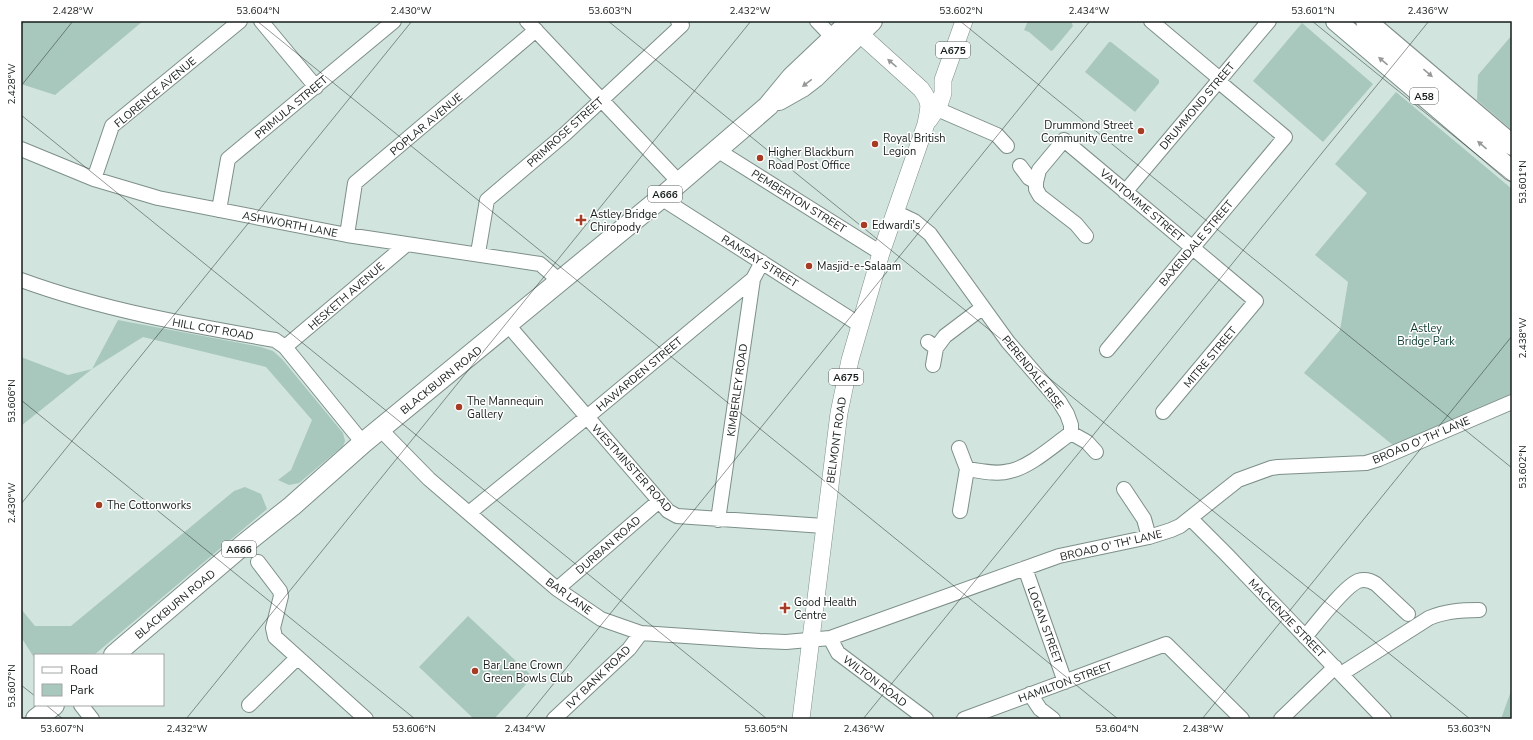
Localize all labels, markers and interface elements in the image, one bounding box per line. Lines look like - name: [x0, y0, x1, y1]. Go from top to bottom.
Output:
- text: 2.428°W: [52, 4, 94, 18]
- text: 53.604°N: [236, 4, 280, 18]
- text: 2.430°W: [390, 4, 432, 18]
- text: 53.603°N: [588, 4, 632, 18]
- text: 2.432°W: [729, 4, 771, 18]
- text: 53.602°N: [939, 4, 983, 18]
- text: 2.434°W: [1068, 4, 1110, 18]
- text: 53.601°N: [1291, 4, 1335, 18]
- text: 2.436°W: [1407, 4, 1449, 18]
- road number: A675: [936, 42, 970, 58]
- street label: FLORENCE AVENUE: [111, 54, 199, 131]
- one-way arrow: [1378, 57, 1389, 66]
- one-way arrow: [887, 59, 897, 68]
- street label: DRUMMOND STREET: [1156, 59, 1239, 153]
- text: 2.428°W: [5, 63, 19, 105]
- one-way arrow: [1422, 69, 1433, 78]
- street label: PRIMULA STREET: [252, 72, 331, 142]
- one-way arrow: [802, 78, 813, 87]
- road number: A58: [1410, 88, 1438, 104]
- street label: POPLAR AVENUE: [387, 90, 466, 159]
- street label: PRIMROSE STREET: [524, 94, 607, 171]
- place label: Drummond Street Community Centre: [1041, 118, 1133, 146]
- marker: Drummond Street Community Centre: [1136, 126, 1146, 136]
- place label: Royal British Legion: [883, 131, 946, 159]
- marker: Royal British Legion: [870, 139, 880, 149]
- one-way arrow: [1477, 141, 1488, 150]
- place label: Higher Blackburn Road Post Office: [768, 145, 854, 173]
- marker: Higher Blackburn Road Post Office: [755, 153, 765, 163]
- text: 53.601°N: [1516, 160, 1530, 204]
- street label: VANTOMME STREET: [1096, 165, 1187, 245]
- street label: PEMBERTON STREET: [748, 166, 849, 237]
- road number: A666: [648, 186, 682, 202]
- street label: BAXENDALE STREET: [1156, 197, 1237, 290]
- place label: Astley Bridge Chiropody: [590, 207, 657, 235]
- street label: ASHWORTH LANE: [241, 208, 339, 241]
- marker: Astley Bridge Chiropody: [575, 214, 587, 226]
- place label: Edwardi's: [872, 218, 920, 233]
- marker: Edwardi's: [859, 220, 869, 230]
- street label: RAMSAY STREET: [718, 232, 801, 291]
- street label: HESKETH AVENUE: [305, 259, 388, 334]
- place label: Masjid-e-Salaam: [817, 259, 901, 274]
- marker: Masjid-e-Salaam: [804, 261, 814, 271]
- street label: HILL COT ROAD: [171, 315, 255, 344]
- text: 2.438°W: [1516, 317, 1530, 359]
- park label: Astley Bridge Park: [1397, 321, 1455, 349]
- street label: MITRE STREET: [1180, 323, 1241, 391]
- street label: PERENDALE RISE: [998, 333, 1067, 412]
- street label: HAWARDEN STREET: [593, 334, 686, 415]
- street label: BLACKBURN ROAD: [397, 343, 485, 418]
- street label: KIMBERLEY ROAD: [724, 343, 751, 438]
- road number: A675: [829, 369, 863, 385]
- text: 53.606°N: [5, 379, 19, 423]
- place label: The Mannequin Gallery: [467, 394, 544, 422]
- street label: BELMONT ROAD: [823, 396, 850, 484]
- marker: The Mannequin Gallery: [454, 402, 464, 412]
- street label: BROAD O' TH' LANE: [1370, 413, 1472, 468]
- street label: WESTMINSTER ROAD: [588, 421, 675, 516]
- text: 53.602°N: [1516, 445, 1530, 489]
- text: 2.430°W: [5, 482, 19, 524]
- place label: The Cottonworks: [107, 498, 191, 513]
- marker: The Cottonworks: [94, 500, 104, 510]
- street label: DURBAN ROAD: [573, 513, 644, 578]
- street label: BROAD O' TH' LANE: [1059, 526, 1164, 565]
- road number: A666: [222, 541, 256, 557]
- street label: BLACKBURN ROAD: [132, 566, 219, 643]
- street label: BAR LANE: [542, 574, 595, 618]
- street label: MACKENZIE STREET: [1245, 576, 1329, 661]
- street label: LOGAN STREET: [1024, 585, 1066, 666]
- place label: Good Health Centre: [794, 595, 857, 623]
- marker: Good Health Centre: [779, 602, 791, 614]
- street label: IVY BANK ROAD: [563, 642, 634, 712]
- street label: WILTON ROAD: [840, 652, 910, 711]
- legend: [34, 654, 164, 706]
- place label: Bar Lane Crown Green Bowls Club: [483, 658, 573, 686]
- street label: HAMILTON STREET: [1016, 658, 1114, 706]
- text: Road: [70, 662, 98, 678]
- text: 53.607°N: [5, 664, 19, 708]
- marker: Bar Lane Crown Green Bowls Club: [470, 666, 480, 676]
- text: Park: [70, 682, 95, 698]
- text: 53.607°N: [40, 722, 84, 736]
- text: 2.432°W: [166, 722, 208, 736]
- text: 53.606°N: [392, 722, 436, 736]
- text: 2.434°W: [504, 722, 546, 736]
- text: 53.605°N: [744, 722, 788, 736]
- text: 2.436°W: [843, 722, 885, 736]
- text: 53.604°N: [1095, 722, 1139, 736]
- text: 2.438°W: [1182, 722, 1224, 736]
- text: 53.603°N: [1447, 722, 1491, 736]

